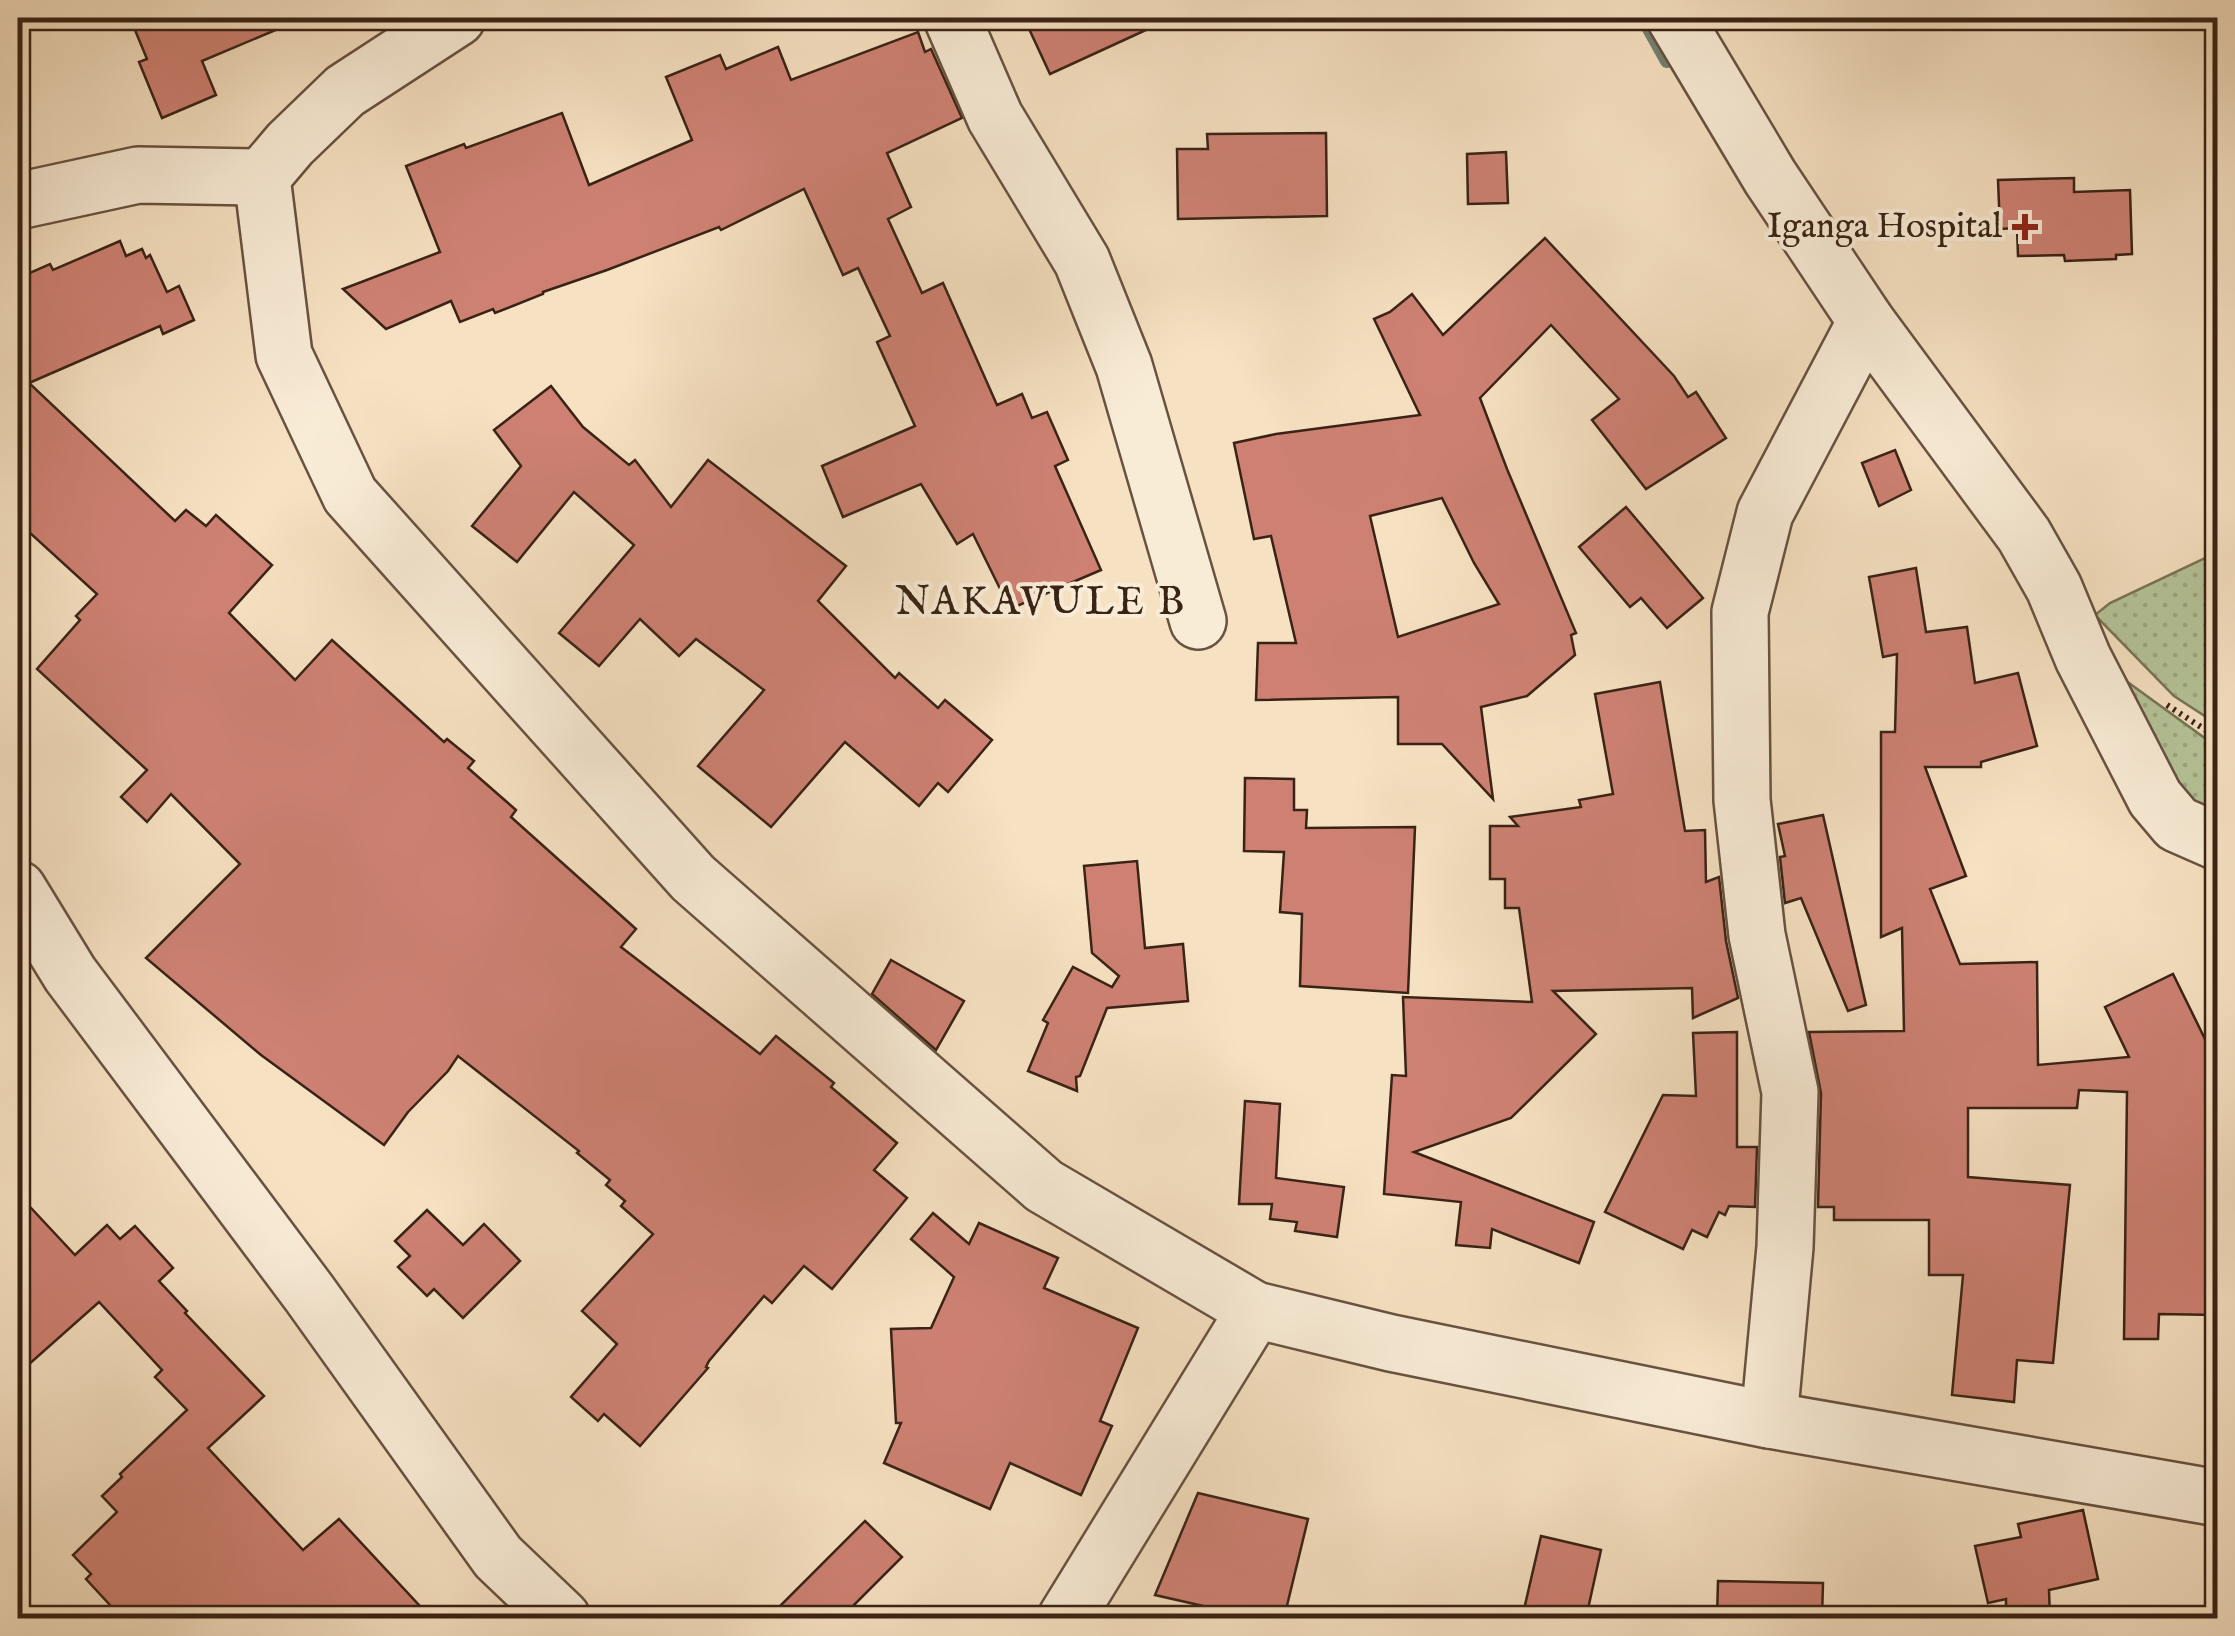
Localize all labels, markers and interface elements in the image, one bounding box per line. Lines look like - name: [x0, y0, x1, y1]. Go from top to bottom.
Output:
- place label: Iganga Hospital: [1767, 205, 2002, 250]
- marker: Iganga Hospital: [2012, 214, 2038, 240]
- district label: NAKAVULE B: [895, 578, 1187, 629]

